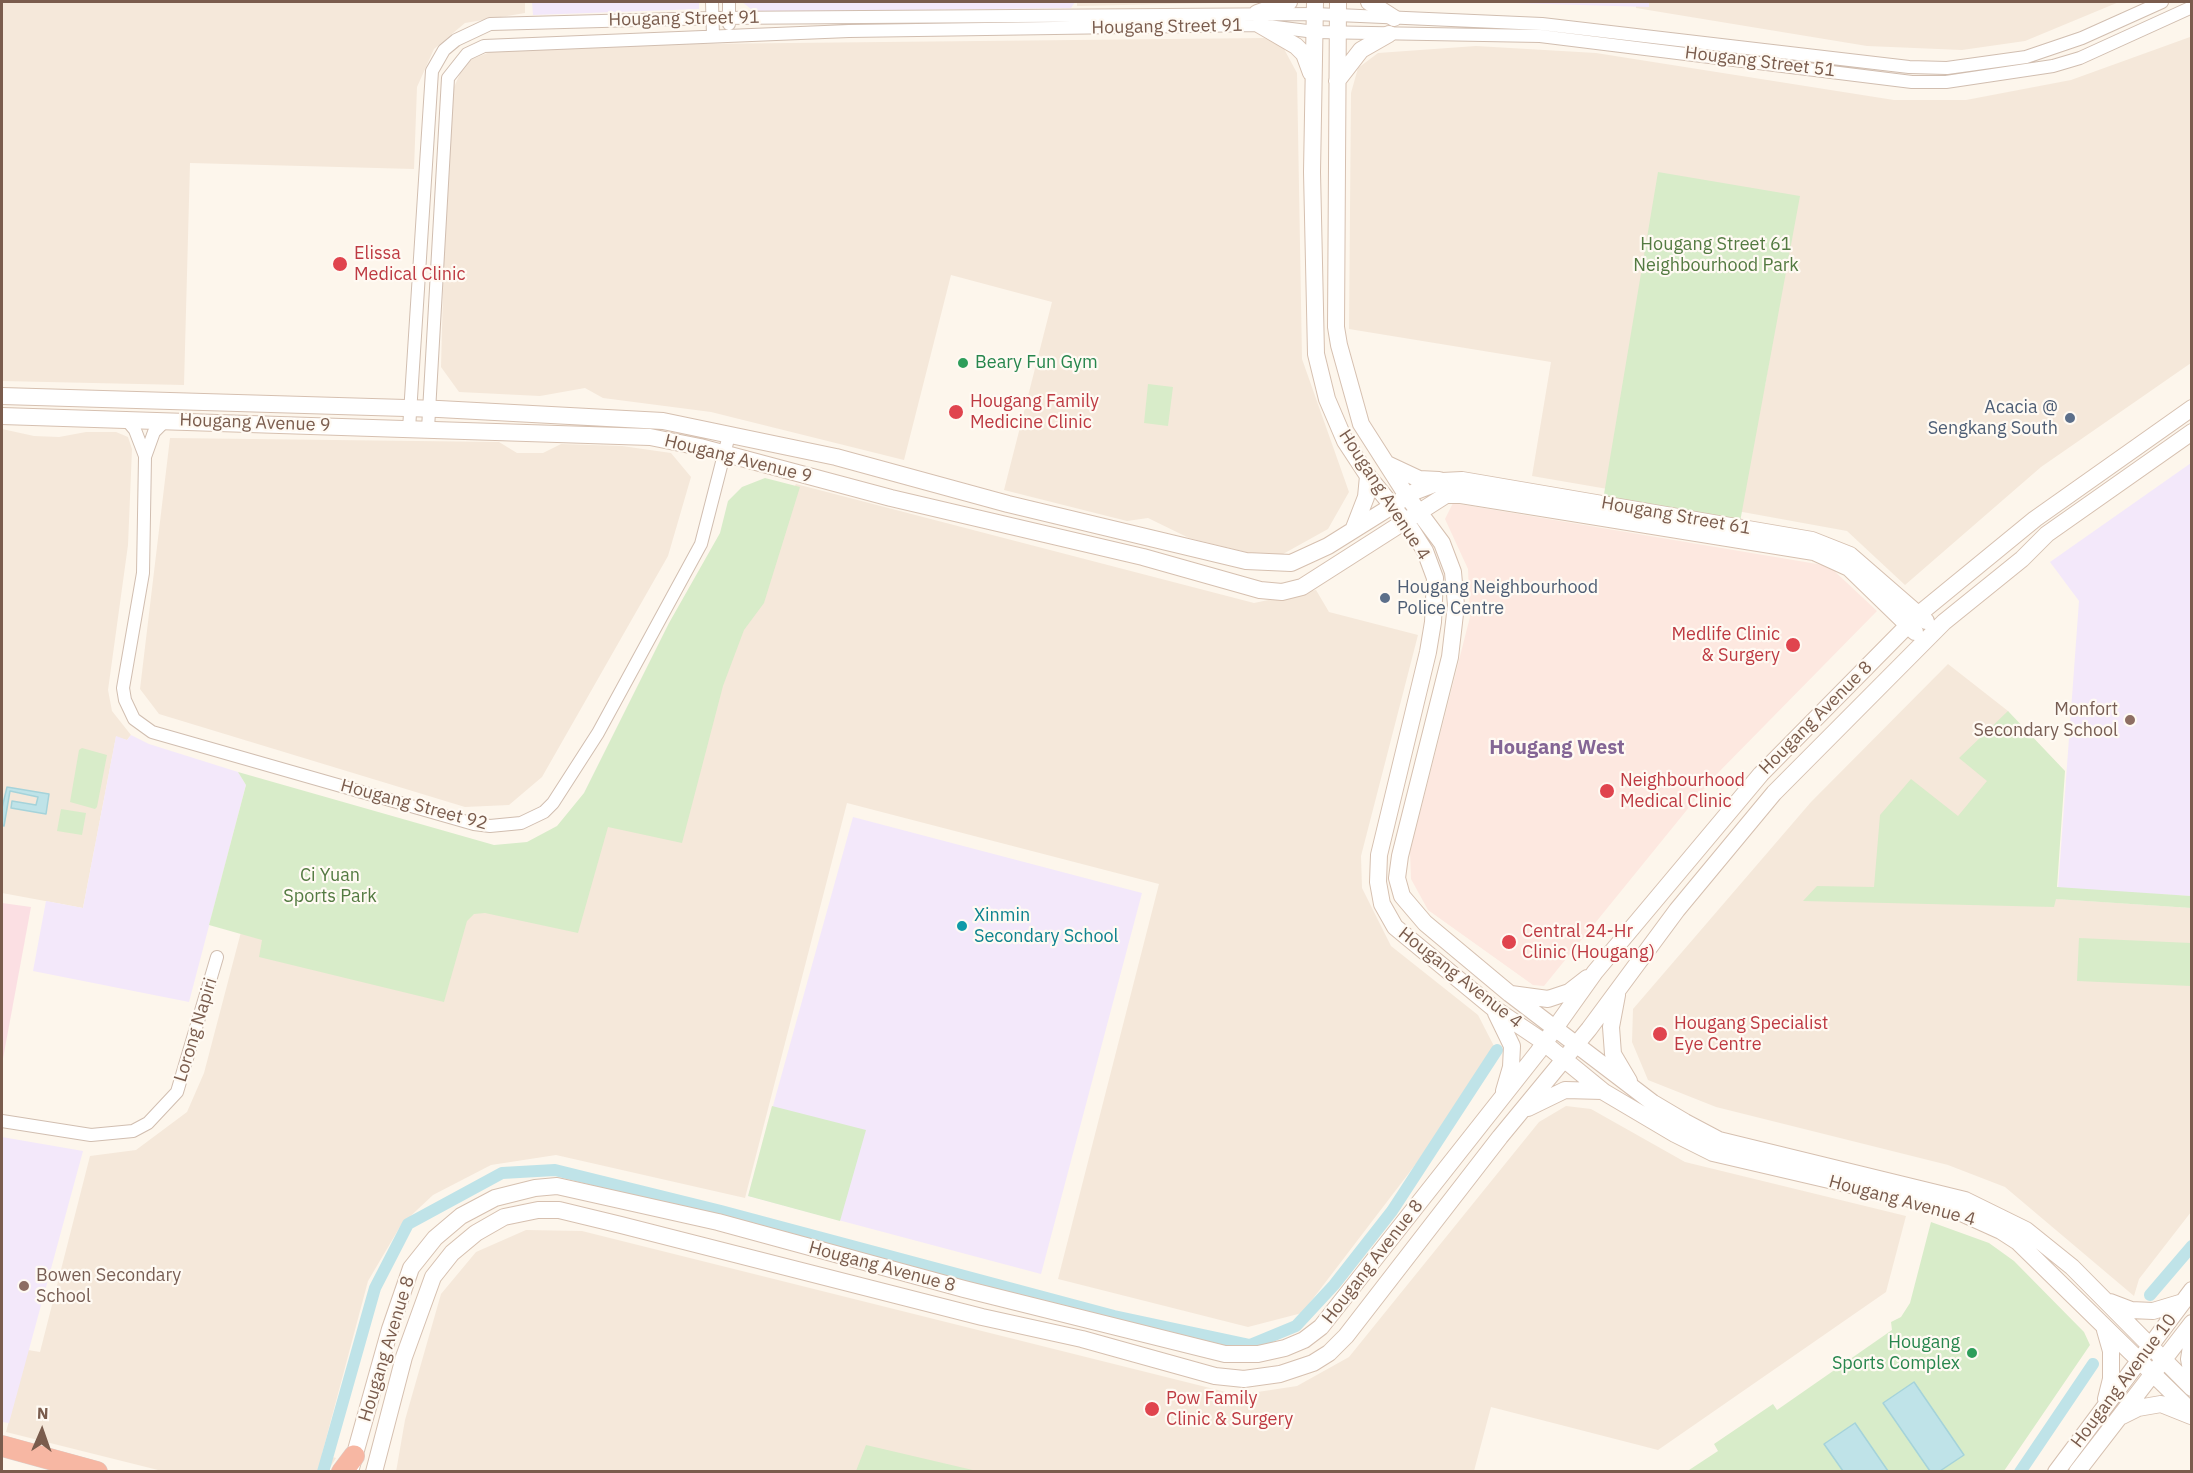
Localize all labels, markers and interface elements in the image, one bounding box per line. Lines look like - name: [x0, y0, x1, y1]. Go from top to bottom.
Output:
- street label: Hougang Street 91: [608, 7, 760, 31]
- street label: Hougang Street 91: [1091, 15, 1243, 39]
- street label: Hougang Street 51: [1684, 42, 1836, 82]
- park label: Hougang Street 61 Neighbourhood Park: [1633, 234, 1799, 276]
- place label: Elissa Medical Clinic: [354, 243, 466, 286]
- marker: Elissa Medical Clinic: [331, 255, 349, 273]
- place label: Beary Fun Gym: [975, 352, 1098, 374]
- marker: Beary Fun Gym: [956, 356, 970, 370]
- place label: Hougang Family Medicine Clinic: [970, 391, 1099, 434]
- place label: Acacia @ Sengkang South: [1928, 397, 2058, 440]
- marker: Hougang Family Medicine Clinic: [947, 403, 965, 421]
- street label: Hougang Avenue 9: [179, 410, 331, 436]
- marker: Acacia @ Sengkang South: [2063, 411, 2077, 425]
- street label: Hougang Avenue 4: [1334, 426, 1434, 564]
- street label: Hougang Avenue 9: [662, 430, 814, 488]
- street label: Hougang Street 61: [1600, 492, 1752, 540]
- place label: Hougang Neighbourhood Police Centre: [1397, 577, 1598, 620]
- marker: Hougang Neighbourhood Police Centre: [1378, 591, 1392, 605]
- place label: Medlife Clinic & Surgery: [1671, 624, 1780, 666]
- marker: Medlife Clinic & Surgery: [1784, 636, 1802, 654]
- street label: Hougang Avenue 8: [1755, 657, 1877, 779]
- place label: Monfort Secondary School: [1974, 699, 2118, 742]
- marker: Monfort Secondary School: [2123, 713, 2137, 727]
- district label: Hougang West: [1489, 736, 1625, 760]
- place label: Neighbourhood Medical Clinic: [1620, 770, 1745, 812]
- street label: Hougang Street 92: [338, 775, 490, 835]
- marker: Neighbourhood Medical Clinic: [1598, 782, 1616, 800]
- park label: Ci Yuan Sports Park: [283, 865, 377, 908]
- place label: Xinmin Secondary School: [974, 905, 1118, 948]
- marker: Xinmin Secondary School: [955, 919, 969, 933]
- place label: Central 24-Hr Clinic (Hougang): [1522, 921, 1655, 964]
- street label: Hougang Avenue 4: [1394, 923, 1526, 1033]
- marker: Central 24-Hr Clinic (Hougang): [1500, 933, 1518, 951]
- street label: Lorong Napiri: [170, 975, 222, 1085]
- place label: Hougang Specialist Eye Centre: [1674, 1013, 1828, 1056]
- marker: Hougang Specialist Eye Centre: [1651, 1025, 1669, 1043]
- street label: Hougang Avenue 4: [1826, 1171, 1978, 1231]
- street label: Hougang Avenue 8: [1318, 1196, 1428, 1328]
- street label: Hougang Avenue 8: [806, 1237, 958, 1297]
- place label: Bowen Secondary School: [36, 1265, 181, 1308]
- street label: Hougang Avenue 8: [355, 1274, 419, 1424]
- marker: Bowen Secondary School: [17, 1279, 31, 1293]
- street label: Hougang Avenue 10: [2067, 1310, 2181, 1452]
- place label: Hougang Sports Complex: [1832, 1332, 1960, 1374]
- marker: Hougang Sports Complex: [1965, 1346, 1979, 1360]
- place label: Pow Family Clinic & Surgery: [1166, 1388, 1293, 1430]
- marker: Pow Family Clinic & Surgery: [1143, 1400, 1161, 1418]
- north arrow: [12, 1401, 72, 1461]
- text: N: [36, 1403, 49, 1423]

